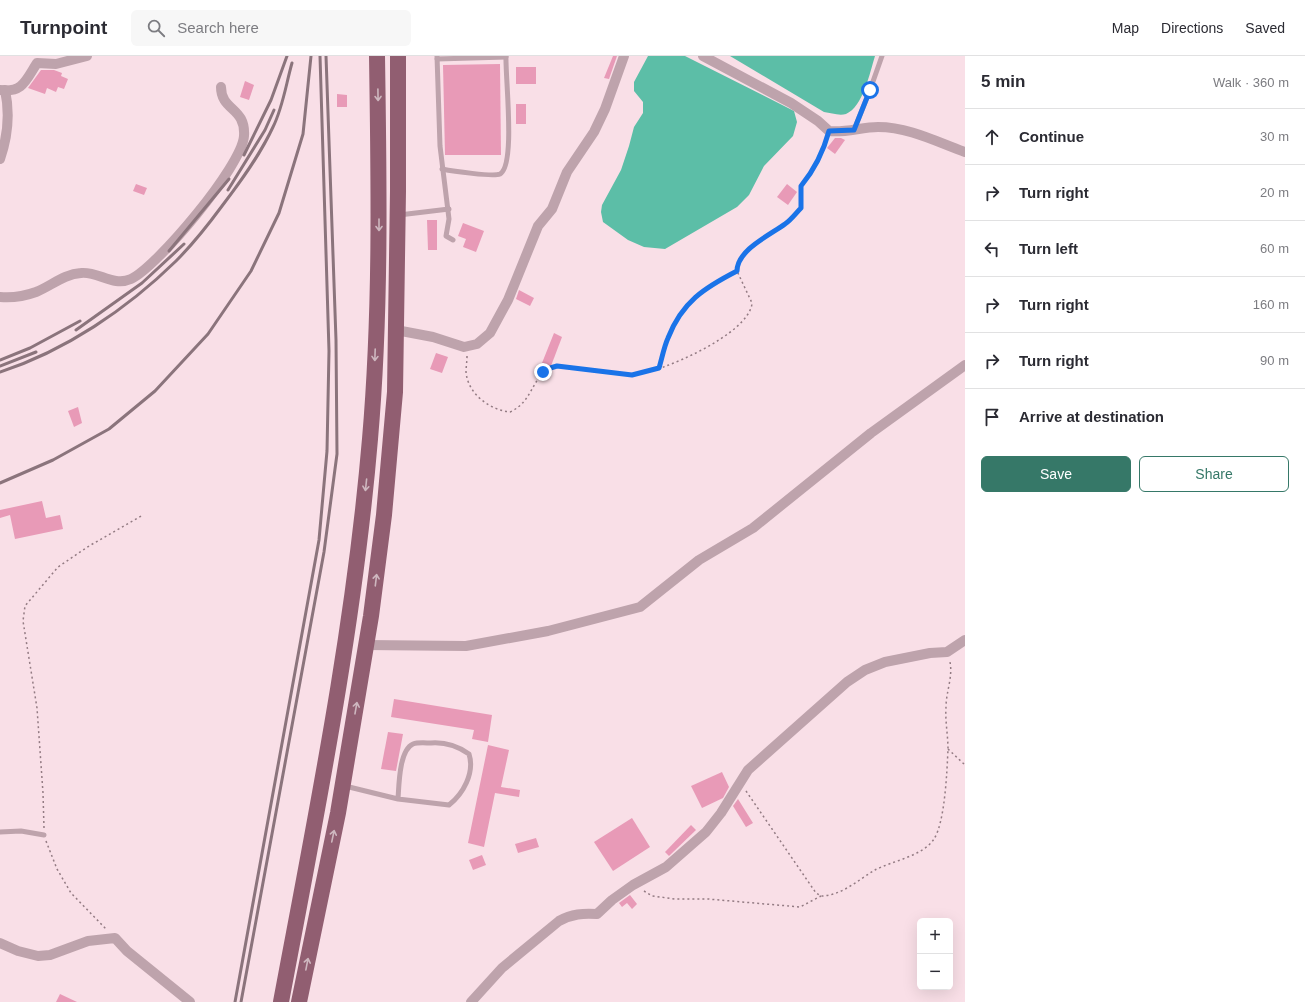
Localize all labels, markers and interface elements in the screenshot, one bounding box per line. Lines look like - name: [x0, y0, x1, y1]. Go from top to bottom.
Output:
- search box: [131, 10, 411, 46]
- text: Turnpoint: [20, 17, 107, 38]
- icon: search: [145, 17, 167, 39]
- text: Search here: [177, 19, 259, 36]
- text: Map: [1112, 20, 1139, 36]
- text: Directions: [1161, 20, 1223, 36]
- text: Saved: [1245, 20, 1285, 36]
- text: 5 min: [981, 72, 1025, 91]
- text: Walk · 360 m: [1213, 75, 1289, 90]
- route start: [861, 81, 879, 99]
- one-way arrow: [374, 88, 382, 101]
- icon: ahead: [981, 126, 1003, 148]
- text: Continue: [1019, 128, 1084, 145]
- text: 30 m: [1260, 129, 1289, 144]
- icon: right: [981, 182, 1003, 204]
- text: Turn right: [1019, 184, 1089, 201]
- text: 20 m: [1260, 185, 1289, 200]
- one-way arrow: [375, 218, 383, 231]
- icon: left: [981, 238, 1003, 260]
- text: Turn left: [1019, 240, 1078, 257]
- text: 60 m: [1260, 241, 1289, 256]
- icon: right: [981, 294, 1003, 316]
- text: Turn right: [1019, 296, 1089, 313]
- text: 160 m: [1253, 297, 1289, 312]
- one-way arrow: [371, 348, 378, 361]
- icon: right: [981, 350, 1003, 372]
- text: Turn right: [1019, 352, 1089, 369]
- text: 90 m: [1260, 353, 1289, 368]
- route end: [534, 363, 552, 381]
- icon: arrive: [981, 406, 1003, 428]
- text: Arrive at destination: [1019, 408, 1164, 425]
- button: Save: [981, 456, 1131, 492]
- button: Share: [1139, 456, 1289, 492]
- one-way arrow: [362, 478, 369, 491]
- one-way arrow: [372, 574, 380, 587]
- one-way arrow: [352, 702, 360, 715]
- one-way arrow: [330, 830, 338, 843]
- map controls: [917, 918, 953, 990]
- button: +: [917, 918, 953, 954]
- button: −: [917, 954, 953, 990]
- one-way arrow: [303, 958, 311, 971]

